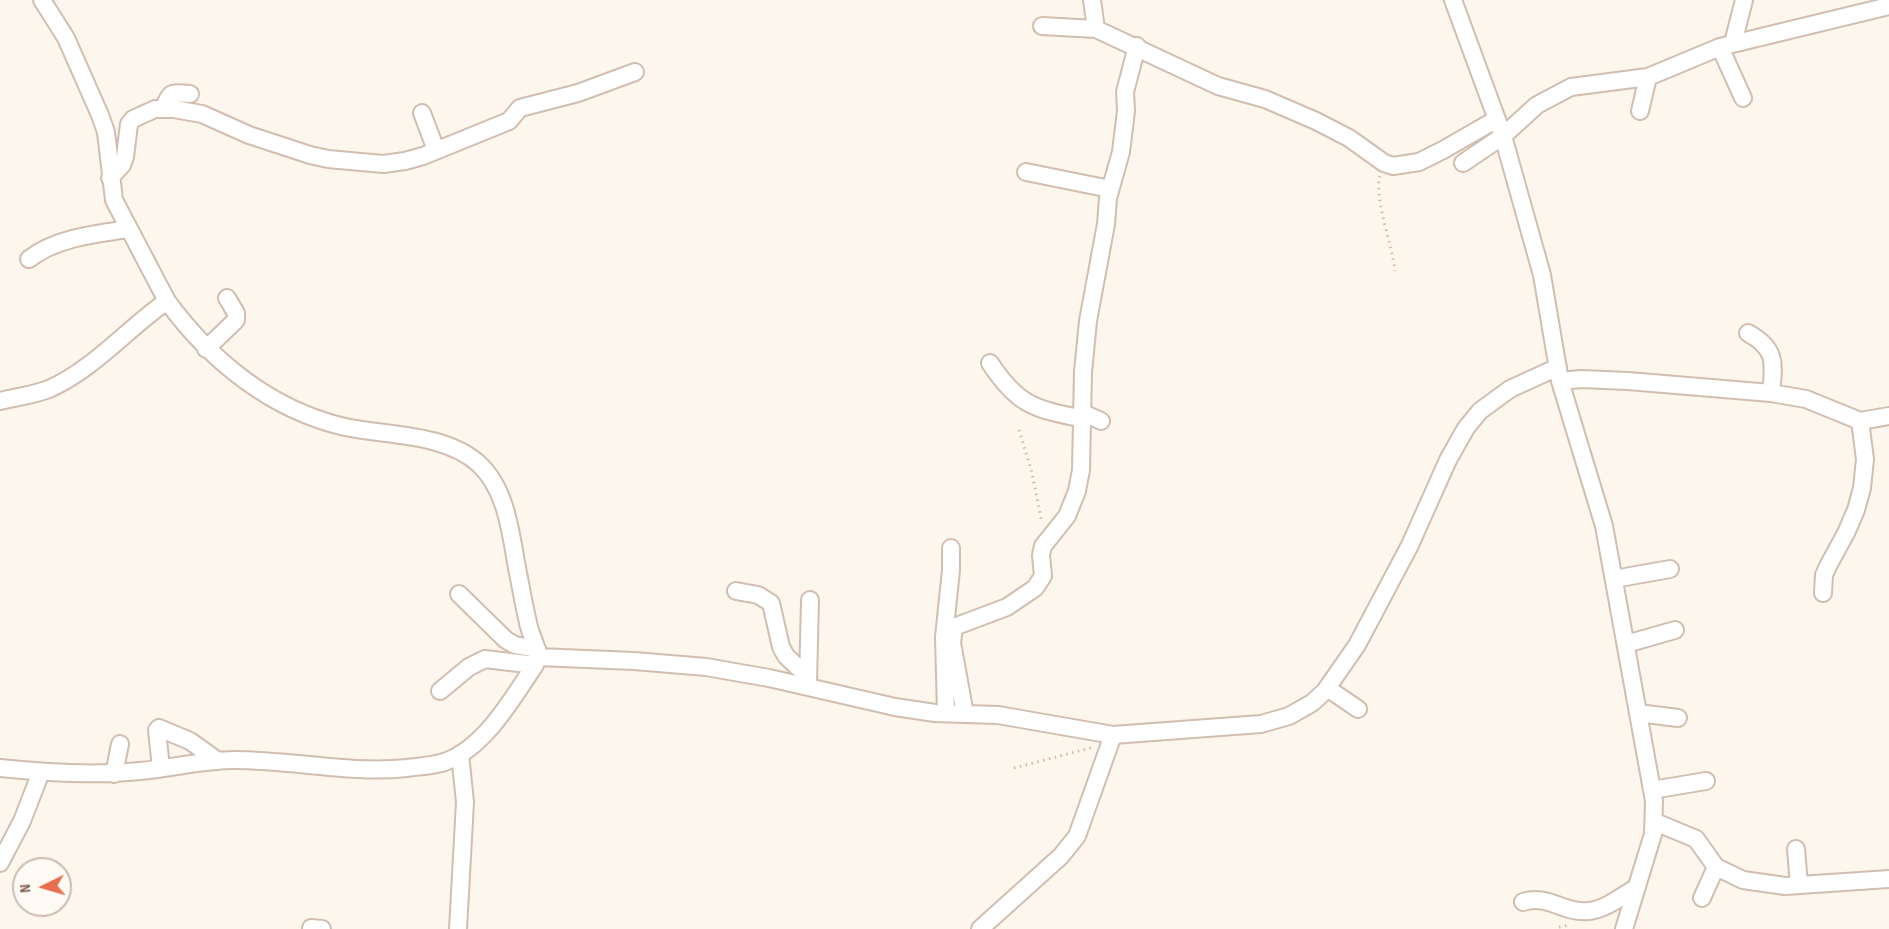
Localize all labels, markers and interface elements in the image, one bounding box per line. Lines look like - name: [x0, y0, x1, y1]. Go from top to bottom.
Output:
- north arrow: [12, 857, 72, 917]
- text: N: [16, 883, 35, 894]

